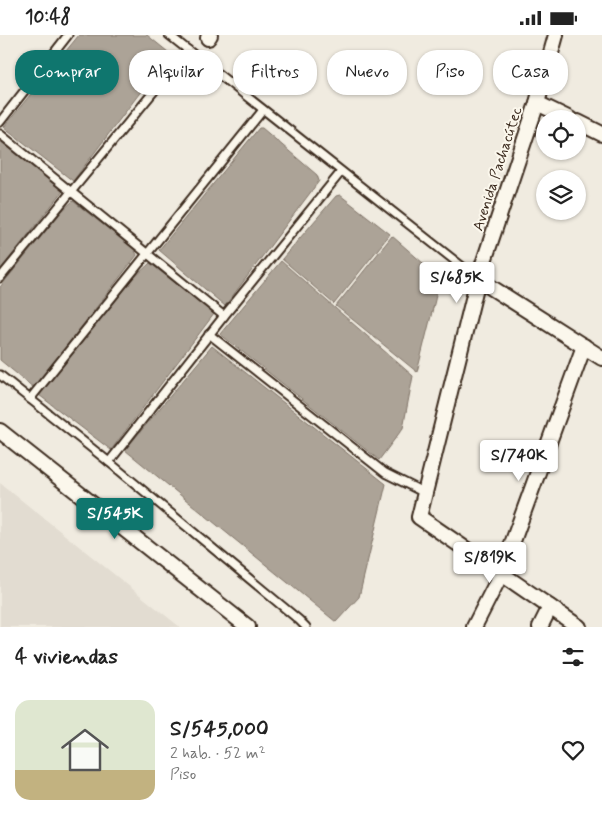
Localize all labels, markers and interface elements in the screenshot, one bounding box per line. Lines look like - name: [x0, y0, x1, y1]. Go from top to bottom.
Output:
- text: 10:48: [25, 5, 71, 30]
- chip: Comprar: [15, 50, 119, 95]
- chip: Alquilar: [129, 50, 223, 95]
- chip: Filtros: [233, 50, 317, 95]
- chip: Nuevo: [327, 50, 407, 95]
- chip: Piso: [417, 50, 483, 95]
- chip: Casa: [493, 50, 568, 95]
- street label: Avenida Pachacútec: [469, 104, 528, 234]
- map controls: [536, 110, 586, 220]
- button: locate: [536, 110, 586, 160]
- button: layers: [536, 170, 586, 220]
- pin: S/685K: [416, 261, 498, 304]
- text: S/685K: [431, 267, 483, 288]
- pin: S/740K: [478, 439, 560, 482]
- text: S/740K: [491, 445, 547, 466]
- pin: S/545K: [74, 497, 156, 540]
- text: S/545K: [87, 503, 143, 524]
- pin: S/819K: [449, 541, 531, 584]
- text: S/819K: [464, 547, 516, 568]
- text: 4 viviendas: [15, 643, 118, 671]
- icon: filters: [559, 643, 587, 671]
- text: S/545,000: [170, 715, 269, 743]
- icon: home: [55, 720, 115, 780]
- icon: heart: [559, 736, 587, 764]
- text: 2 hab. · 52 m²: [170, 743, 266, 764]
- text: Piso: [170, 764, 196, 785]

